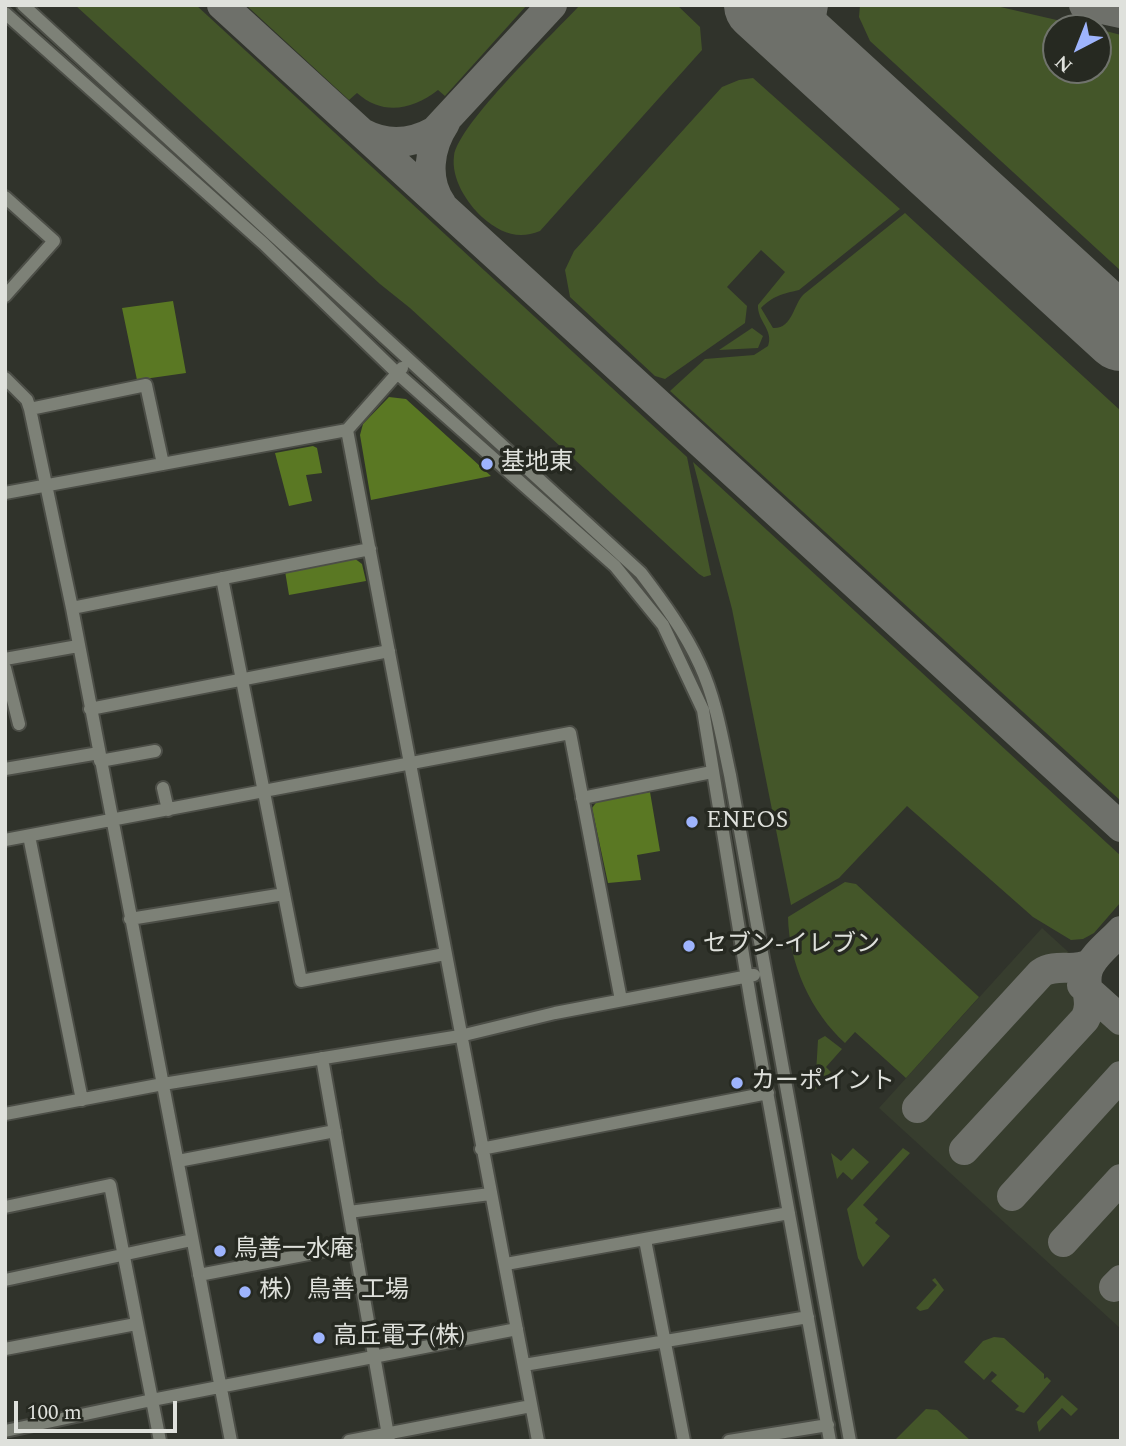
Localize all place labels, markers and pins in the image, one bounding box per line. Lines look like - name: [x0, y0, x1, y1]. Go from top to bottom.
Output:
- place label: 基地東: [501, 450, 573, 478]
- marker: 基地東: [479, 456, 495, 472]
- place label: ENEOS: [706, 808, 788, 836]
- marker: ENEOS: [684, 814, 700, 830]
- place label: セブン-イレブン: [703, 932, 880, 960]
- marker: セブン-イレブン: [681, 938, 697, 954]
- place label: カーポイント: [751, 1069, 895, 1097]
- marker: カーポイント: [729, 1075, 745, 1091]
- place label: 鳥善一水庵: [234, 1237, 354, 1265]
- marker: 鳥善一水庵: [212, 1243, 228, 1259]
- place label: 株）鳥善 工場: [259, 1278, 409, 1306]
- marker: 株）鳥善 工場: [237, 1284, 253, 1300]
- place label: 高丘電子(株): [333, 1324, 465, 1352]
- marker: 高丘電子(株): [311, 1330, 327, 1346]

